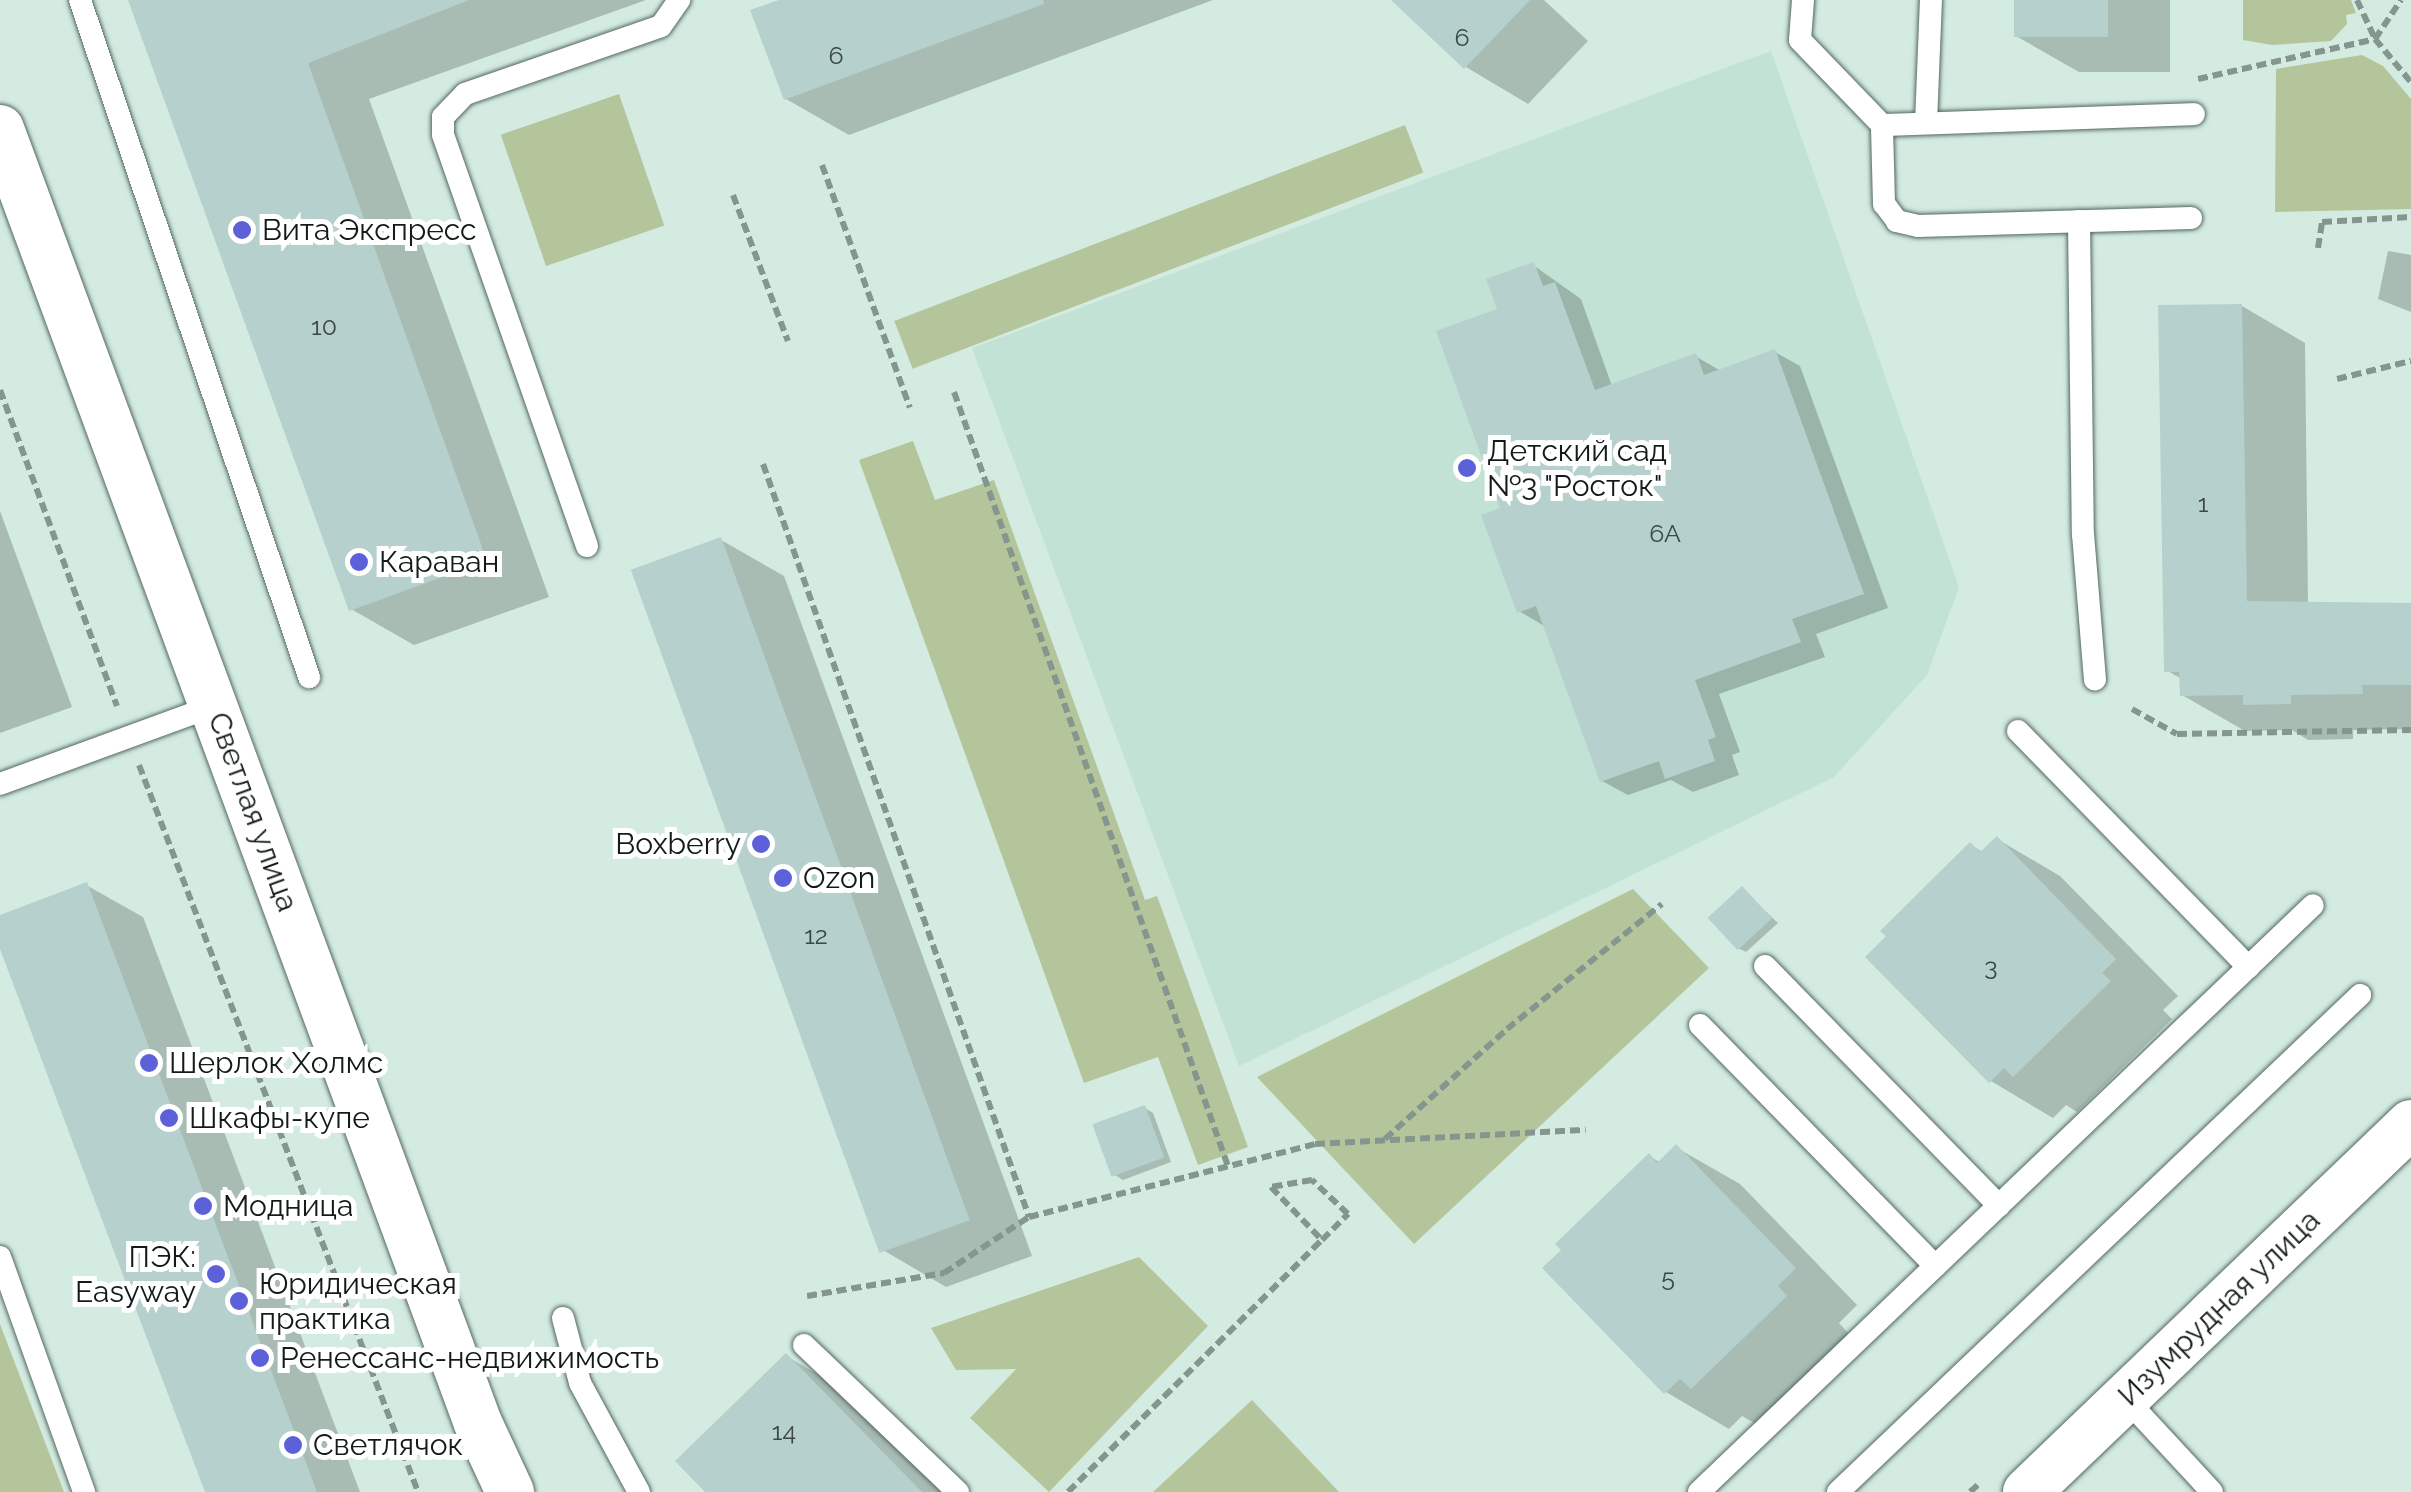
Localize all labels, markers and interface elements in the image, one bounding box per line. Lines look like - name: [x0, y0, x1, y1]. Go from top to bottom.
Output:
- house number: 6: [1454, 22, 1470, 52]
- house number: 6: [828, 40, 844, 70]
- place label: Вита Экспресс: [262, 212, 477, 248]
- marker: Вита Экспресс: [231, 219, 253, 241]
- house number: 10: [311, 311, 337, 341]
- place label: Детский сад №3 "Росток": [1487, 433, 1667, 504]
- marker: Детский сад №3 "Росток": [1456, 457, 1478, 479]
- house number: 1: [2198, 488, 2208, 518]
- house number: 6А: [1649, 518, 1681, 548]
- place label: Караван: [379, 544, 499, 580]
- marker: Караван: [348, 551, 370, 573]
- street label: Светлая улица: [200, 707, 306, 917]
- place label: Boxberry: [615, 826, 741, 862]
- marker: Boxberry: [750, 833, 772, 855]
- place label: Ozon: [803, 860, 875, 896]
- marker: Ozon: [772, 867, 794, 889]
- house number: 12: [804, 920, 828, 950]
- house number: 3: [1984, 951, 1998, 981]
- place label: Шерлок Холмс: [169, 1045, 383, 1081]
- marker: Шерлок Холмс: [138, 1052, 160, 1074]
- place label: Шкафы-купе: [189, 1100, 370, 1136]
- marker: Шкафы-купе: [158, 1107, 180, 1129]
- place label: Модница: [223, 1188, 353, 1224]
- marker: Модница: [192, 1195, 214, 1217]
- street label: Изумрудная улица: [2110, 1202, 2328, 1414]
- place label: ПЭК: Easyway: [75, 1239, 196, 1310]
- house number: 5: [1661, 1262, 1675, 1292]
- marker: ПЭК: Easyway: [205, 1263, 227, 1285]
- place label: Юридическая практика: [259, 1266, 457, 1336]
- marker: Юридическая практика: [228, 1290, 250, 1312]
- place label: Ренессанс-недвижимость: [280, 1340, 659, 1376]
- marker: Ренессанс-недвижимость: [249, 1347, 271, 1369]
- house number: 14: [772, 1416, 796, 1446]
- place label: Светлячок: [313, 1427, 463, 1463]
- marker: Светлячок: [282, 1434, 304, 1456]

